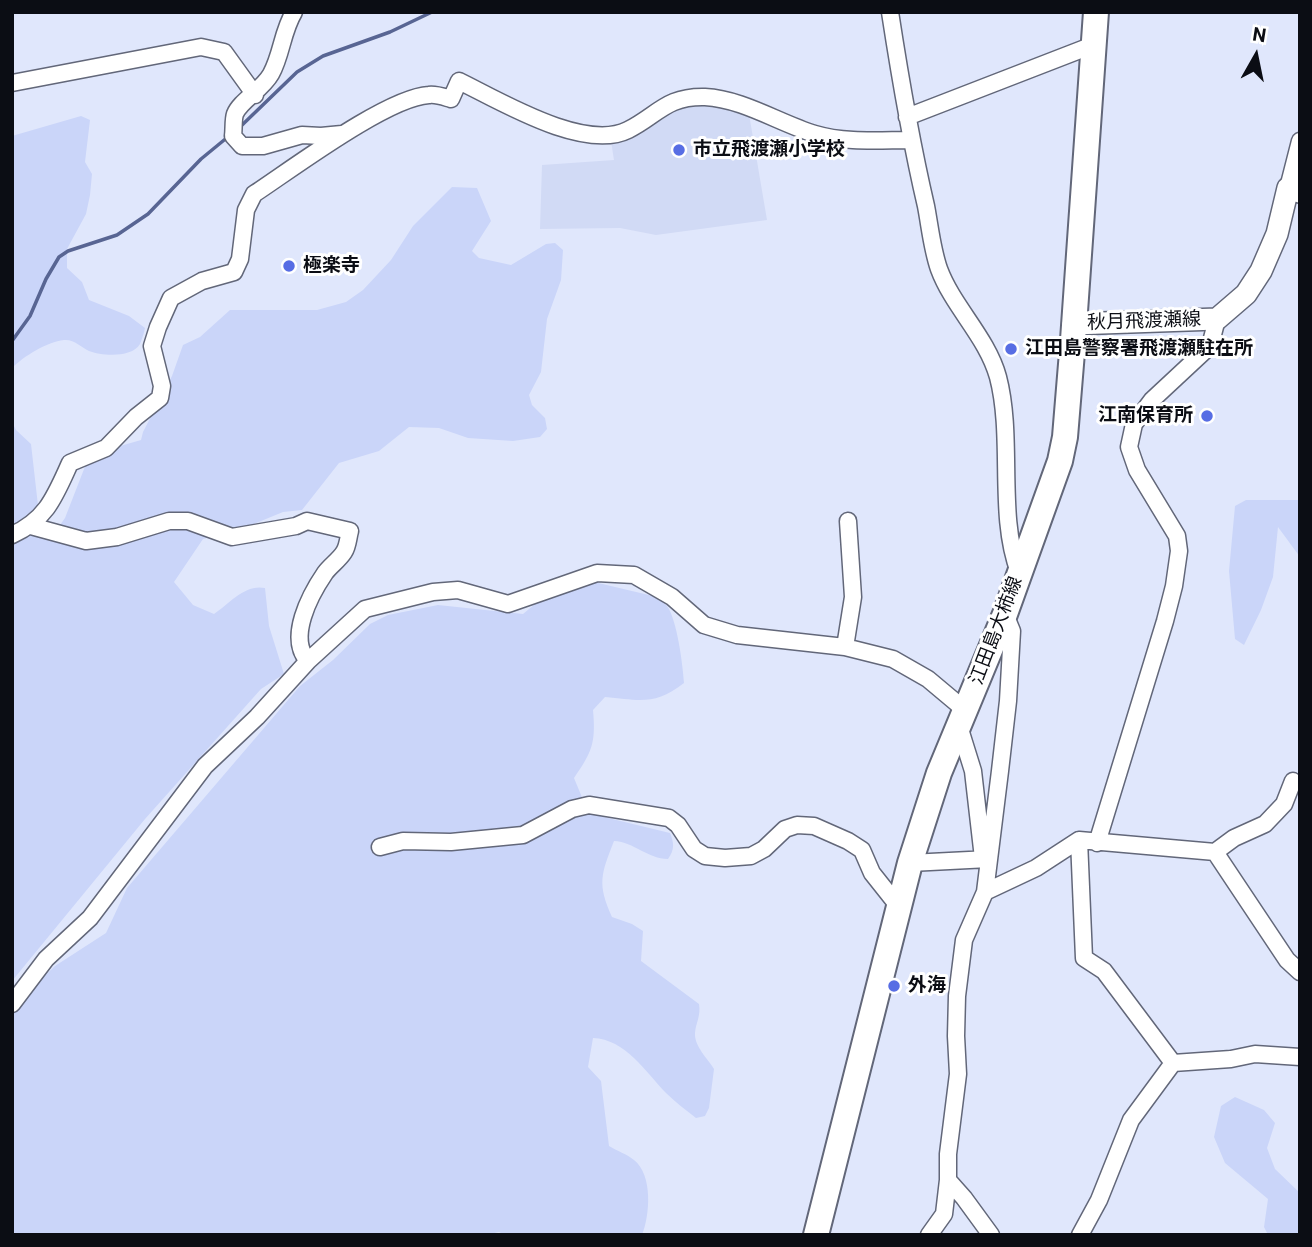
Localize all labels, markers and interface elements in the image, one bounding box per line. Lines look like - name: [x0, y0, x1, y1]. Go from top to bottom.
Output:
- north arrow: [1221, 21, 1291, 91]
- text: N: [1251, 22, 1268, 47]
- place label: 市立飛渡瀬小学校: [693, 139, 845, 161]
- marker: 市立飛渡瀬小学校: [671, 142, 687, 158]
- place label: 極楽寺: [303, 255, 360, 277]
- marker: 極楽寺: [281, 258, 297, 274]
- street label: 秋月飛渡瀬線: [1087, 309, 1201, 335]
- place label: 江田島警察署飛渡瀬駐在所: [1025, 338, 1253, 360]
- marker: 江田島警察署飛渡瀬駐在所: [1003, 341, 1019, 357]
- place label: 江南保育所: [1098, 405, 1193, 427]
- marker: 江南保育所: [1199, 408, 1215, 424]
- street label: 江田島大柿線: [966, 574, 1028, 688]
- place label: 外海: [908, 975, 946, 997]
- marker: 外海: [886, 978, 902, 994]

